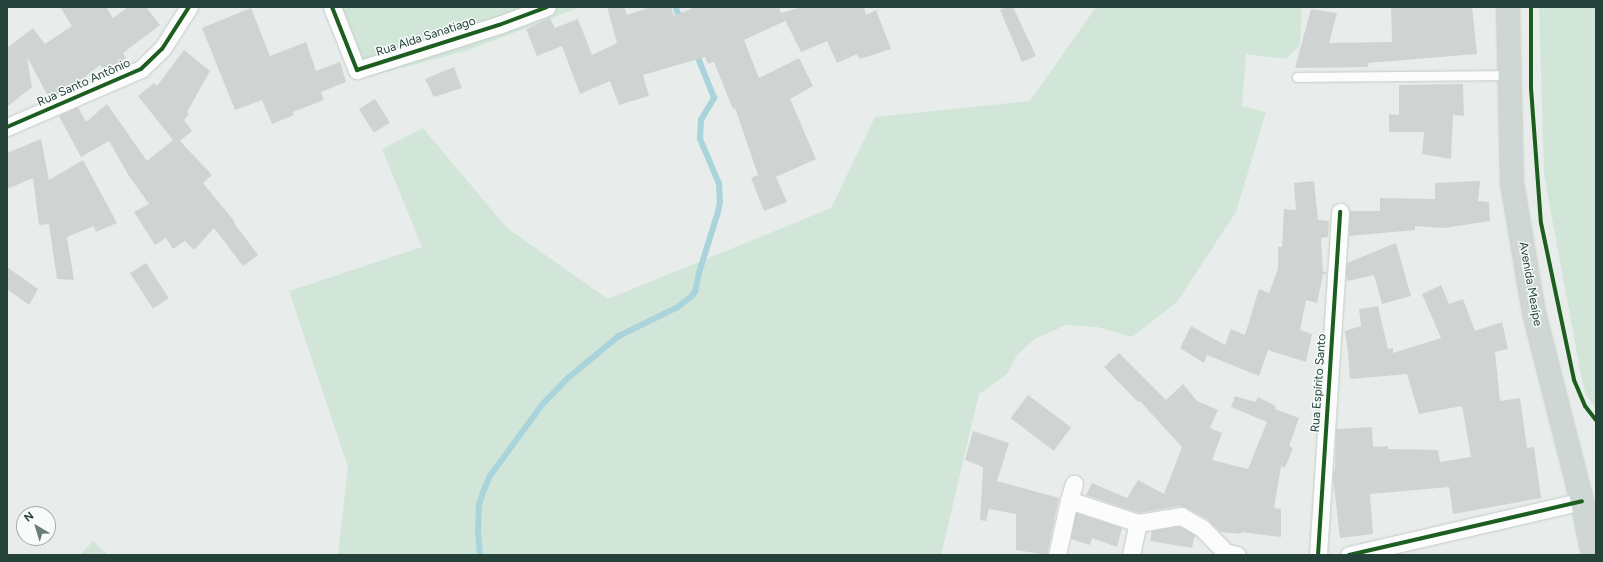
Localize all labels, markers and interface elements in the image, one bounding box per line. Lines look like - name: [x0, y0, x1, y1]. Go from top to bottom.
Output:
- street label: Rua Alda Sanatiago: [374, 14, 478, 60]
- street label: Rua Santo Antônio: [35, 56, 133, 110]
- street label: Avenida Meaípe: [1515, 241, 1545, 327]
- street label: Rua Espírito Santo: [1308, 333, 1330, 433]
- north arrow: [16, 506, 56, 546]
- text: N: [22, 509, 36, 525]

